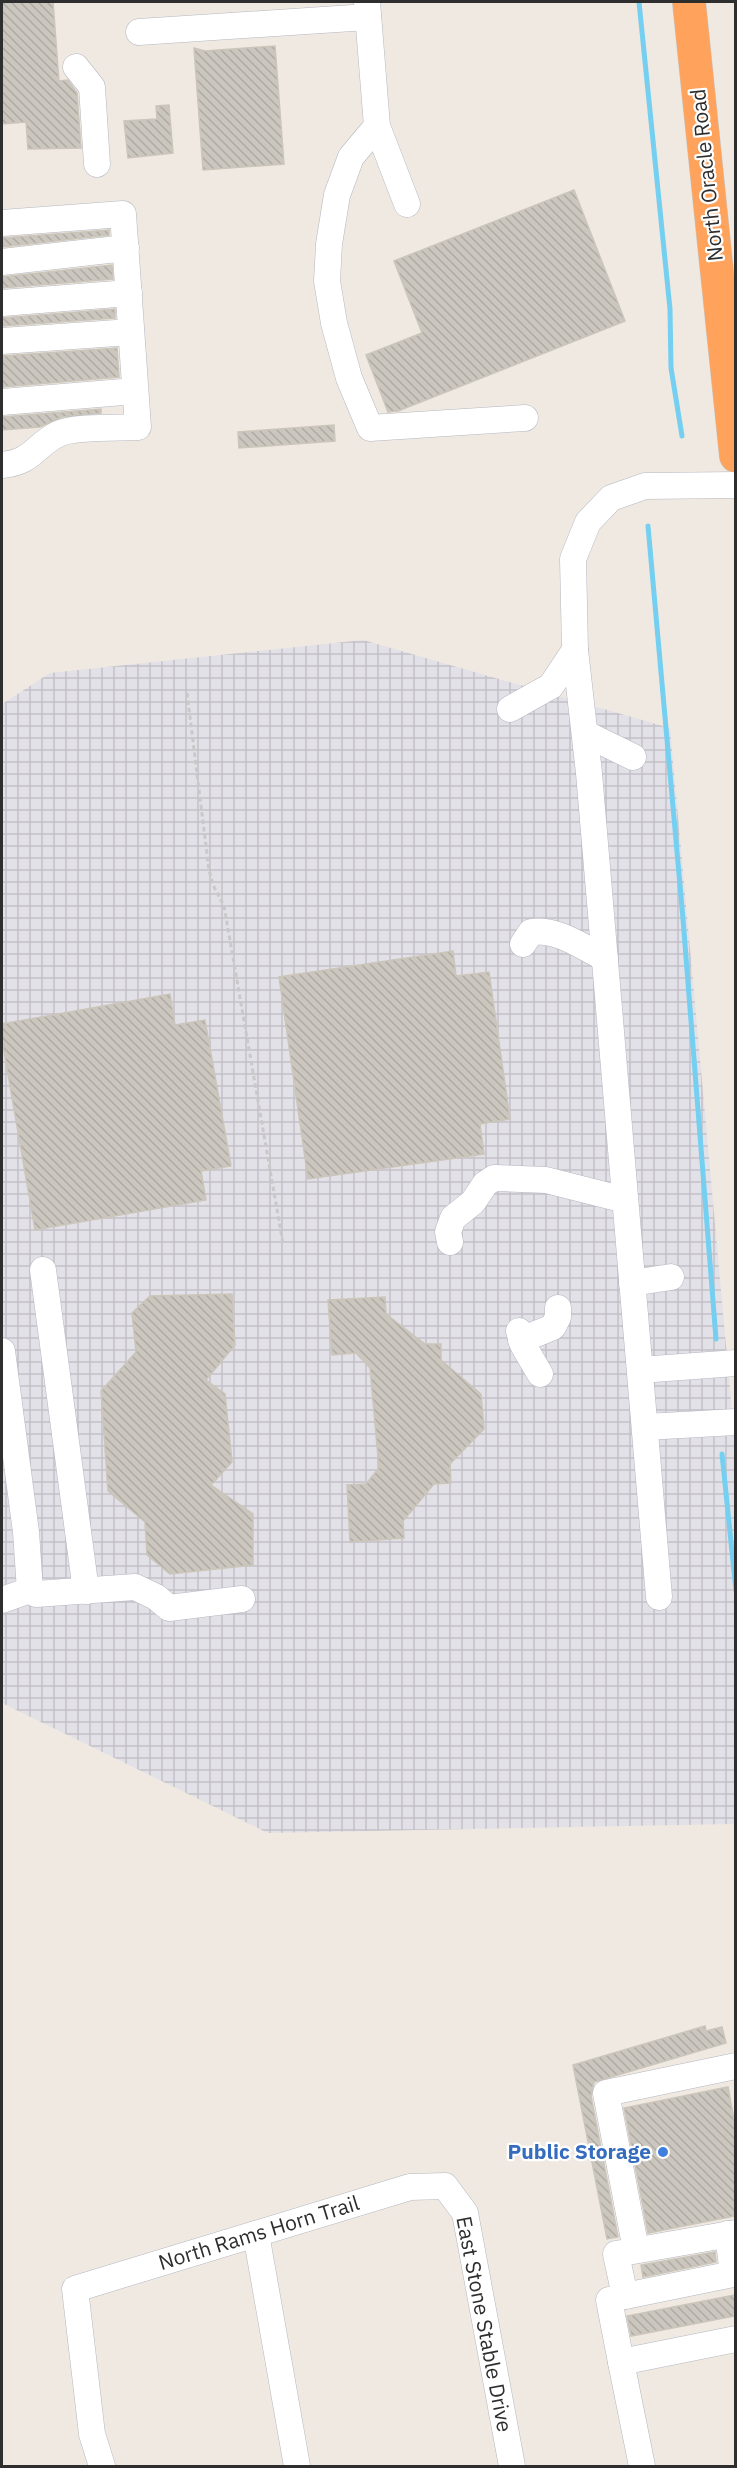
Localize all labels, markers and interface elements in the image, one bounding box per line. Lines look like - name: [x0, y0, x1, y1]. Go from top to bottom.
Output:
- street label: North Oracle Road: [683, 87, 729, 263]
- place label: Public Storage: [508, 2137, 651, 2165]
- marker: Public Storage: [656, 2145, 670, 2159]
- street label: North Rams Horn Trail: [155, 2188, 363, 2276]
- street label: East Stone Stable Drive: [450, 2213, 520, 2434]

